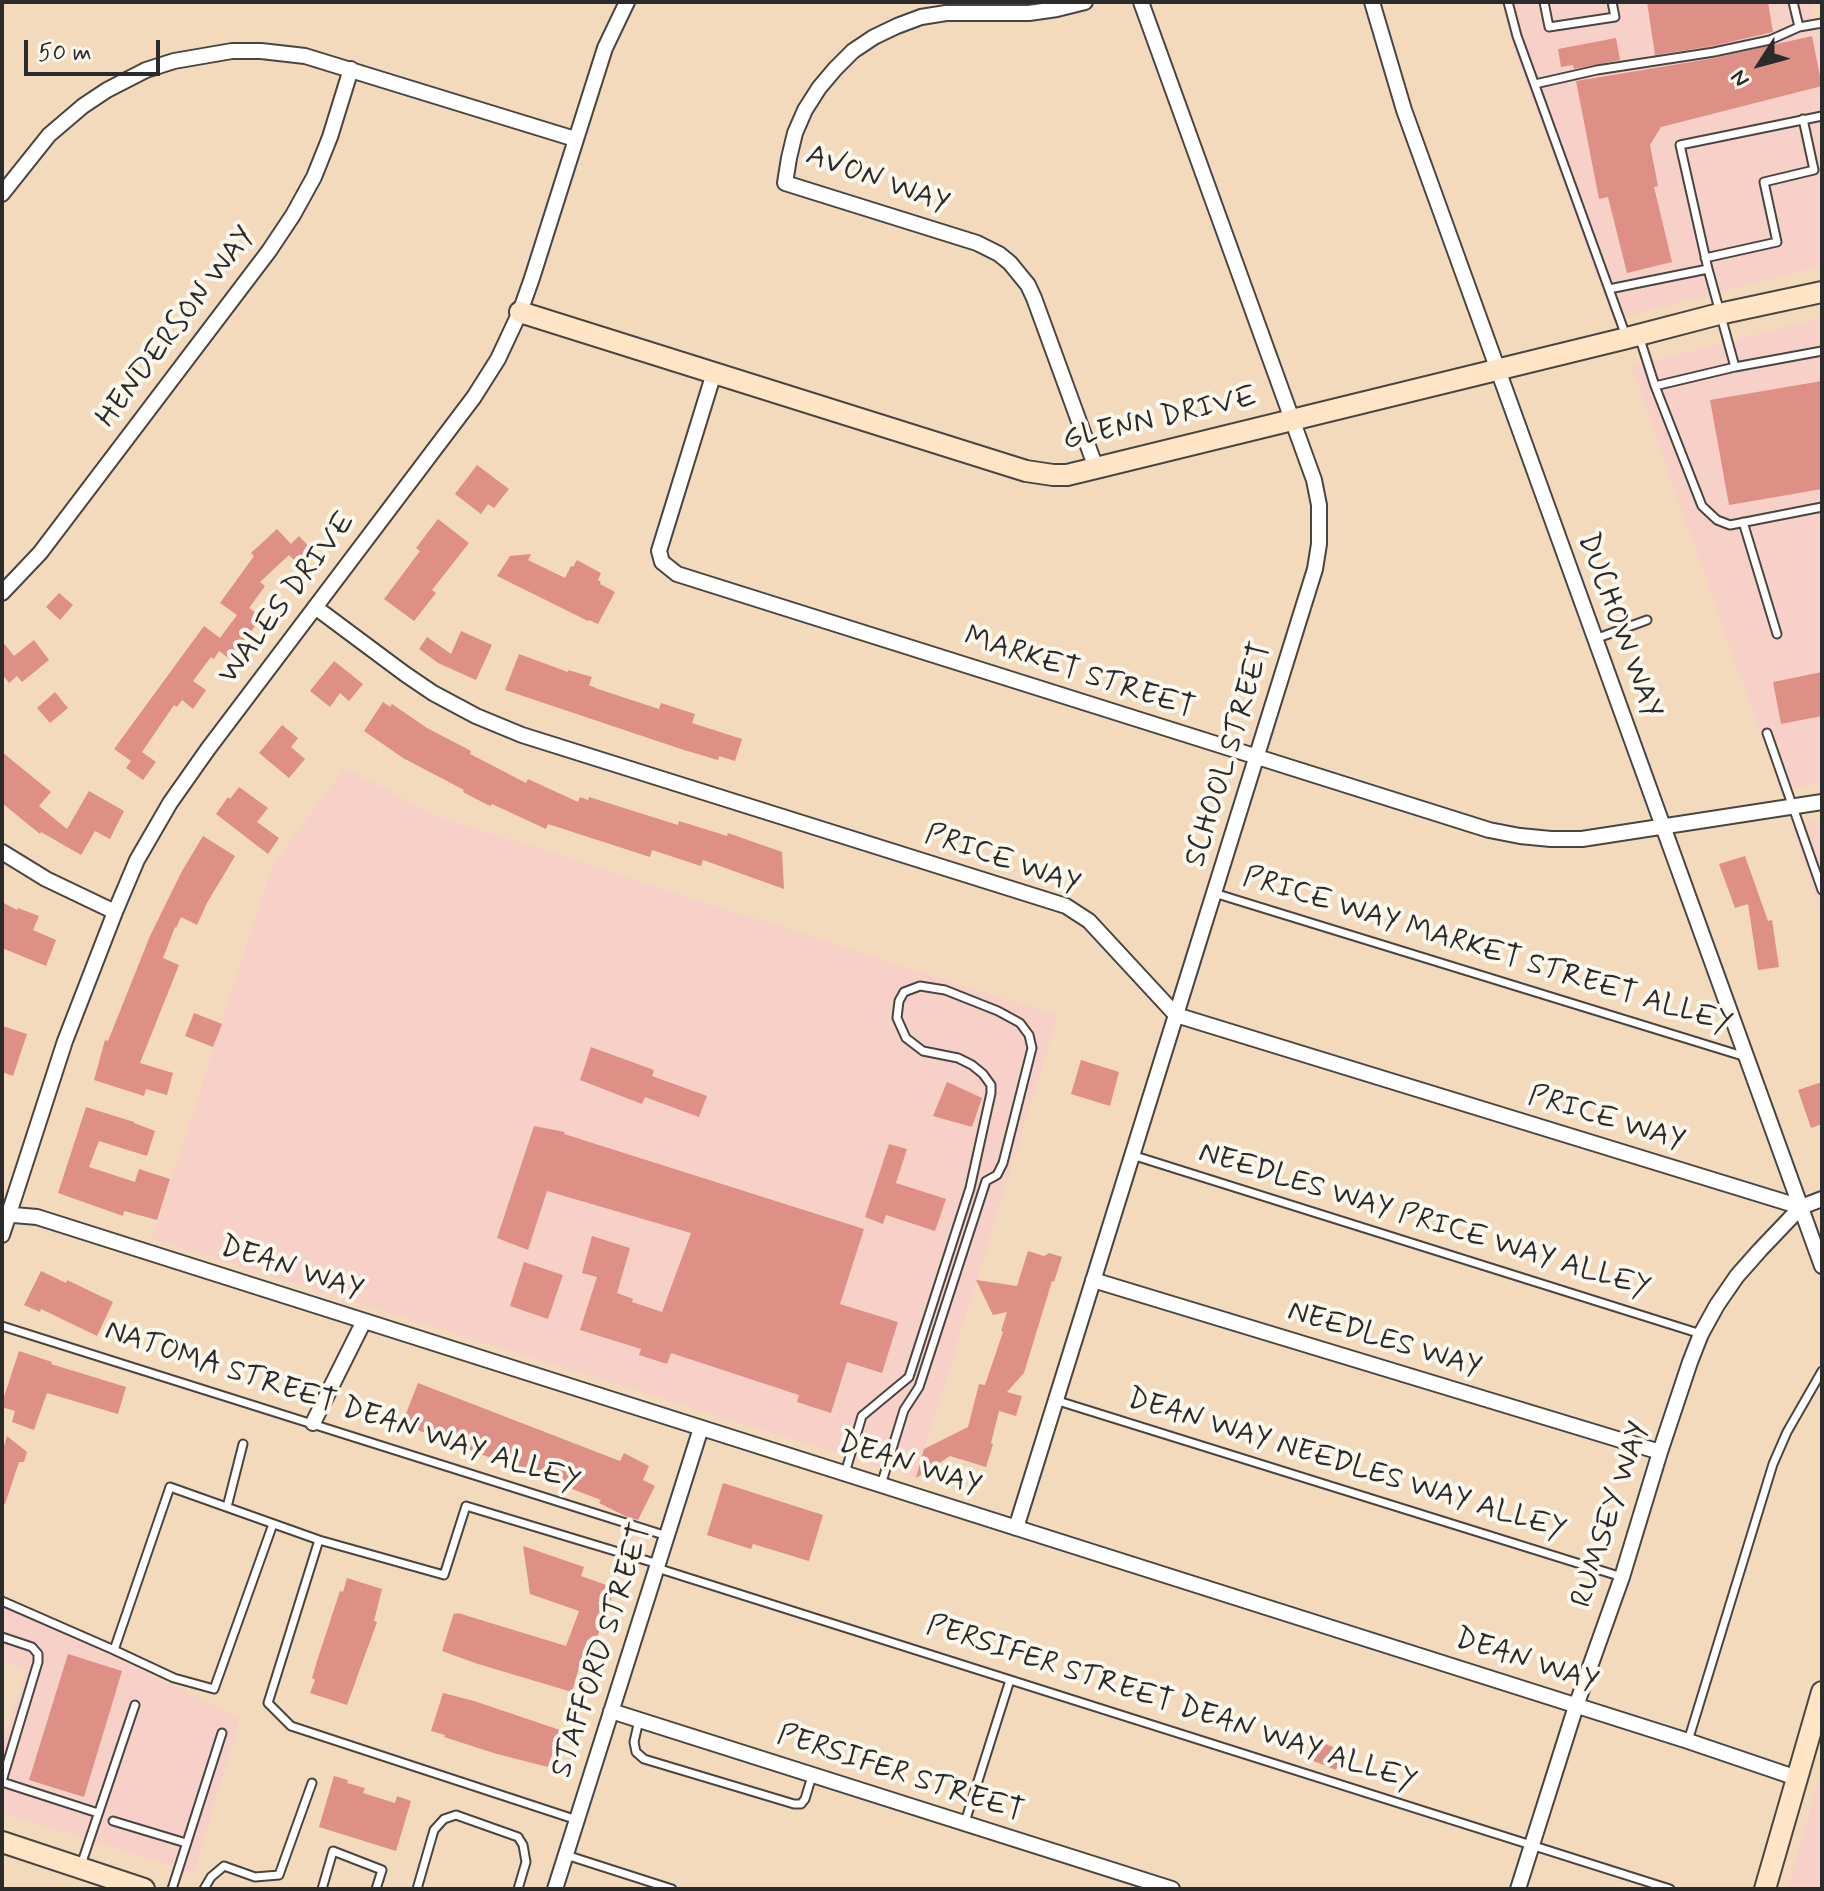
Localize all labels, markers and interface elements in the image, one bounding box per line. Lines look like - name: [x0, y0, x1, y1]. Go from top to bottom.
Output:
- scale bar: [28, 24, 164, 74]
- north arrow: [1720, 24, 1800, 104]
- text: 50 m: [38, 38, 92, 69]
- text: N: [1725, 64, 1756, 92]
- street label: AVON WAY: [800, 138, 954, 224]
- street label: HENDERSON WAY: [90, 221, 264, 435]
- street label: GLENN DRIVE: [1060, 380, 1260, 460]
- street label: WALES DRIVE: [212, 506, 364, 692]
- street label: DUCHOW WAY: [1568, 528, 1668, 724]
- street label: MARKET STREET: [959, 620, 1199, 728]
- street label: SCHOOL STREET: [1179, 638, 1281, 872]
- street label: PRICE WAY: [920, 818, 1084, 904]
- street label: PRICE WAY MARKET STREET ALLEY: [1238, 860, 1736, 1044]
- street label: PRICE WAY: [1523, 1079, 1689, 1161]
- street label: NEEDLES WAY PRICE WAY ALLEY: [1194, 1136, 1654, 1308]
- street label: DEAN WAY: [215, 1230, 367, 1310]
- street label: NEEDLES WAY: [1283, 1294, 1485, 1388]
- street label: NATOMA STREET DEAN WAY ALLEY: [100, 1314, 584, 1502]
- street label: DEAN WAY NEEDLES WAY ALLEY: [1122, 1382, 1570, 1550]
- street label: RUMSEY WAY: [1565, 1418, 1659, 1612]
- street label: DEAN WAY: [833, 1426, 985, 1506]
- street label: STAFFORD STREET: [545, 1519, 661, 1783]
- street label: PERSIFER STREET DEAN WAY ALLEY: [921, 1609, 1421, 1801]
- street label: DEAN WAY: [1450, 1622, 1602, 1702]
- street label: PERSIFER STREET: [772, 1718, 1028, 1832]

